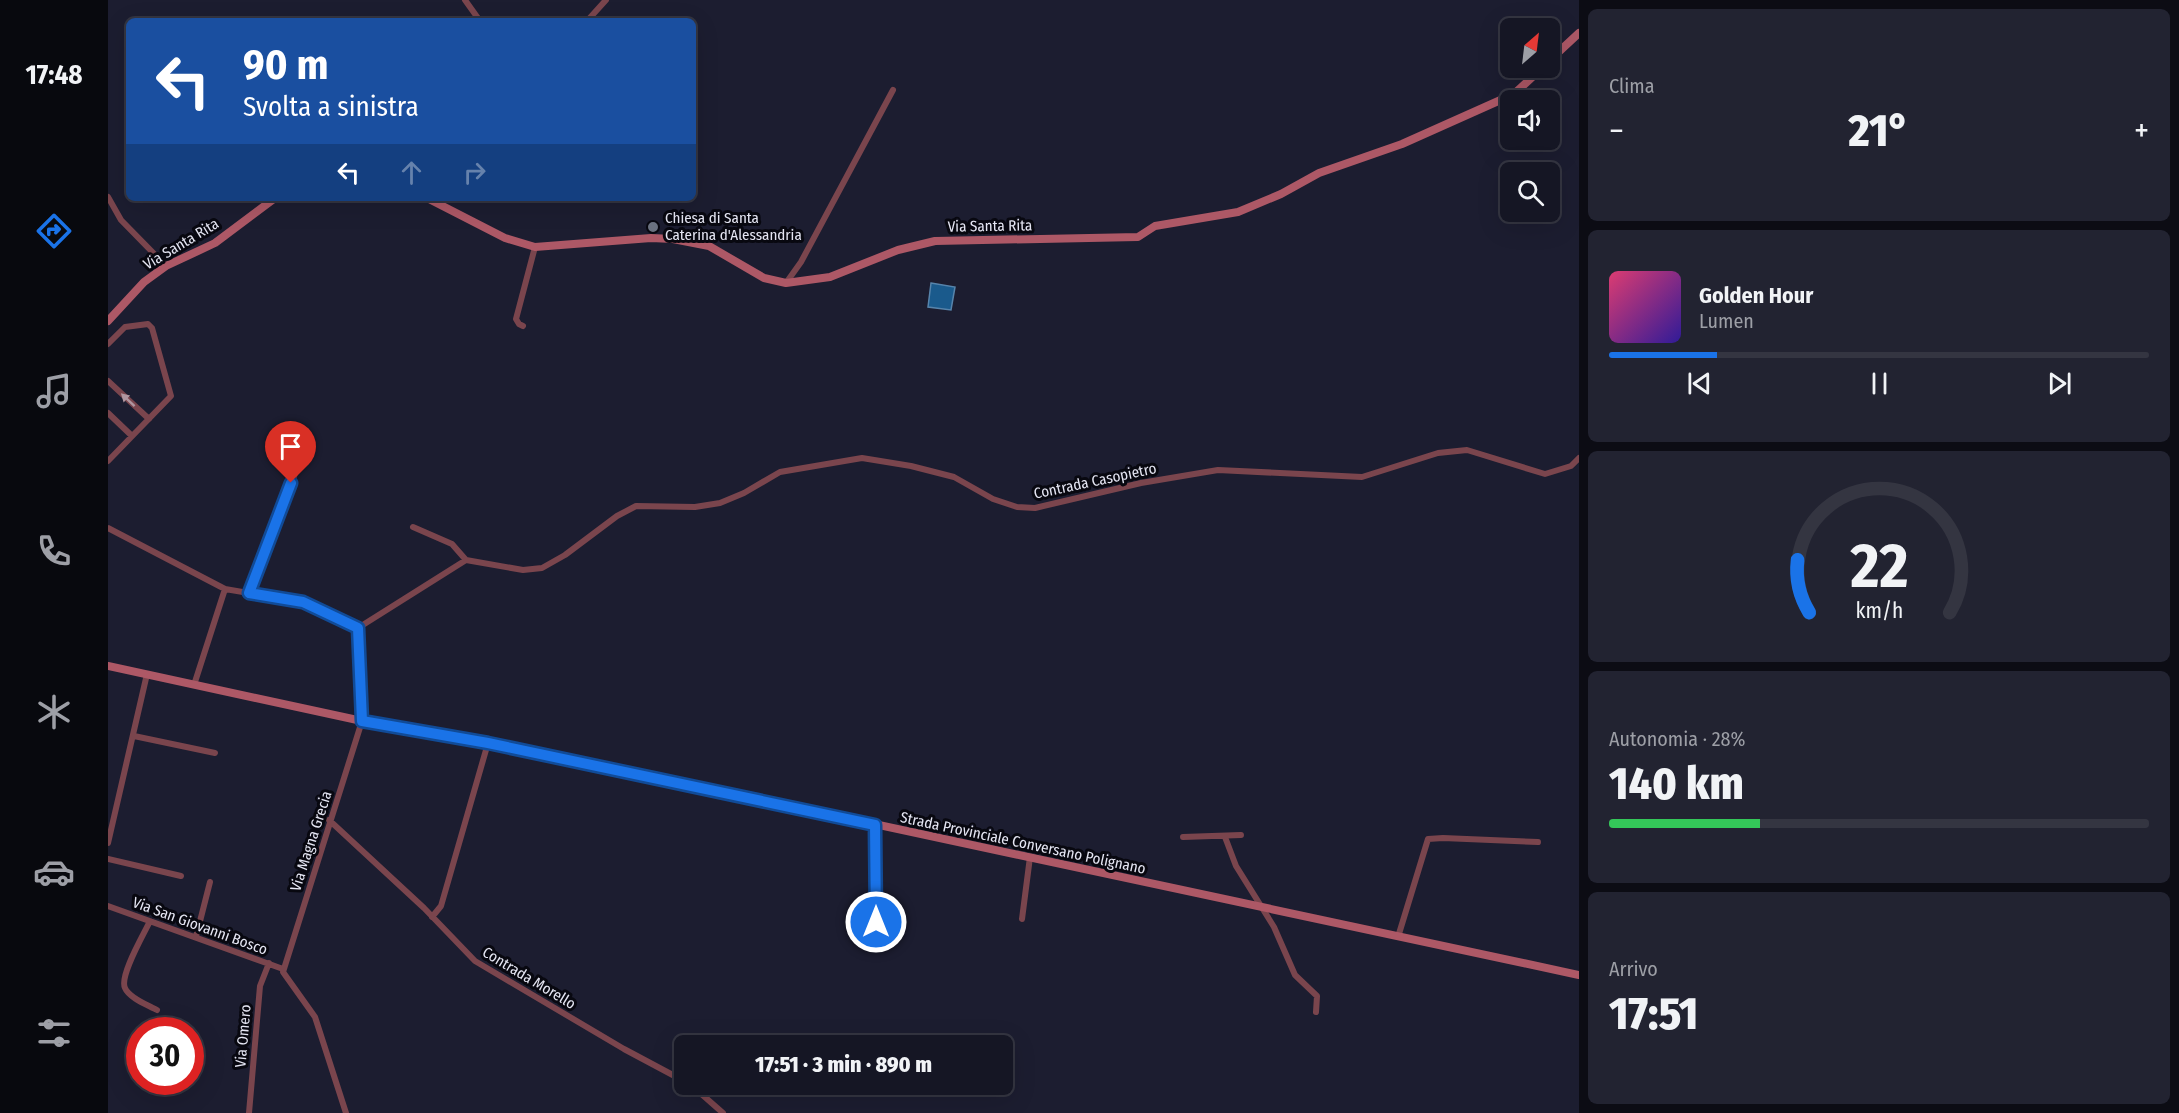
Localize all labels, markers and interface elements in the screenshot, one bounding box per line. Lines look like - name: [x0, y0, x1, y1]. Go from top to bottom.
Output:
- north arrow: [1500, 18, 1560, 78]
- map controls: [1500, 18, 1560, 222]
- text: 90 m: [243, 40, 328, 90]
- icon: left: [144, 42, 222, 120]
- text: 17:48: [25, 59, 83, 91]
- text: Clima: [1609, 74, 1654, 98]
- button: sound: [1500, 90, 1560, 150]
- text: Svolta a sinistra: [243, 91, 419, 123]
- text: 21°: [1848, 104, 1909, 158]
- text: −: [1609, 111, 1624, 151]
- text: +: [2134, 111, 2149, 151]
- icon: left: [332, 156, 365, 189]
- icon: ahead: [395, 156, 428, 189]
- icon: right: [458, 156, 491, 189]
- button: search: [1500, 162, 1560, 222]
- place label: Chiesa di Santa Caterina d'Alessandria: [665, 209, 802, 244]
- icon: directions: [33, 210, 75, 252]
- street label: Via Santa Rita: [140, 214, 222, 274]
- street label: Via Santa Rita: [947, 216, 1033, 236]
- marker: Chiesa di Santa Caterina d'Alessandria: [646, 220, 660, 234]
- text: Golden Hour: [1699, 282, 1813, 309]
- text: Lumen: [1699, 309, 1754, 333]
- icon: previous: [1683, 367, 1716, 400]
- icon: pause: [1863, 367, 1896, 400]
- icon: next: [2043, 367, 2076, 400]
- icon: music: [33, 370, 75, 412]
- one-way arrow: [121, 393, 136, 407]
- pin: [265, 421, 316, 483]
- icon: arrive: [274, 430, 307, 463]
- street label: Contrada Casopietro: [1032, 459, 1158, 503]
- icon: phone: [33, 530, 75, 572]
- text: 22: [1849, 530, 1908, 605]
- text: km/h: [1855, 599, 1903, 625]
- icon: climate: [33, 691, 75, 733]
- text: Autonomia · 28%: [1609, 727, 1745, 751]
- text: 140 km: [1609, 757, 1744, 811]
- street label: Via Magna Grecia: [286, 789, 336, 893]
- street label: Strada Provinciale Conversano Polignano: [899, 808, 1147, 878]
- icon: car: [33, 851, 75, 893]
- position arrow: [844, 890, 908, 954]
- street label: Via San Giovanni Bosco: [130, 893, 270, 959]
- street label: Contrada Morello: [479, 943, 579, 1013]
- text: Arrivo: [1609, 957, 1658, 981]
- text: 17:51: [1609, 987, 1698, 1041]
- street label: Via Omero: [231, 1004, 255, 1068]
- icon: filters: [33, 1012, 75, 1054]
- speed limit sign: 30: [126, 1017, 204, 1095]
- text: 17:51 · 3 min · 890 m: [755, 1051, 932, 1078]

